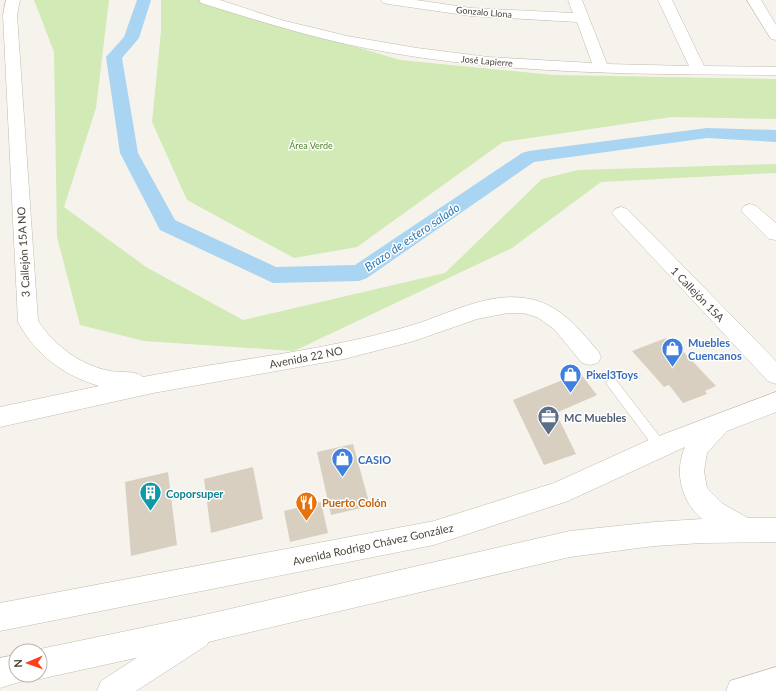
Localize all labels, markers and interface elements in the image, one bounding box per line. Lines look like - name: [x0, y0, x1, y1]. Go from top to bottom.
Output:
- street label: Gonzalo Llona: [456, 4, 512, 20]
- street label: José Lapierre: [461, 53, 514, 69]
- park label: Área Verde: [289, 140, 333, 151]
- water label: Brazo de estero salado: [362, 200, 462, 274]
- street label: 3 Callejón 15A NO: [14, 206, 32, 298]
- street label: 1 Callejón 15A: [669, 264, 728, 324]
- shop icon: Muebles Cuencanos: [660, 335, 686, 368]
- place label: Muebles Cuencanos: [688, 336, 742, 362]
- street label: Avenida 22 NO: [268, 343, 344, 370]
- shop icon: Pixel3Toys: [557, 361, 583, 394]
- place label: Pixel3Toys: [586, 368, 638, 381]
- office icon: MC Muebles: [535, 404, 561, 437]
- place label: MC Muebles: [564, 411, 627, 424]
- shop icon: CASIO: [330, 446, 356, 479]
- place label: CASIO: [358, 453, 391, 466]
- building icon: Coporsuper: [137, 480, 163, 513]
- place label: Coporsuper: [166, 487, 224, 500]
- restaurant icon: Puerto Colón: [293, 489, 319, 522]
- place label: Puerto Colón: [322, 496, 387, 509]
- street label: Avenida Rodrigo Chávez González: [291, 521, 455, 567]
- north arrow: [8, 643, 48, 683]
- text: N: [11, 659, 24, 668]

